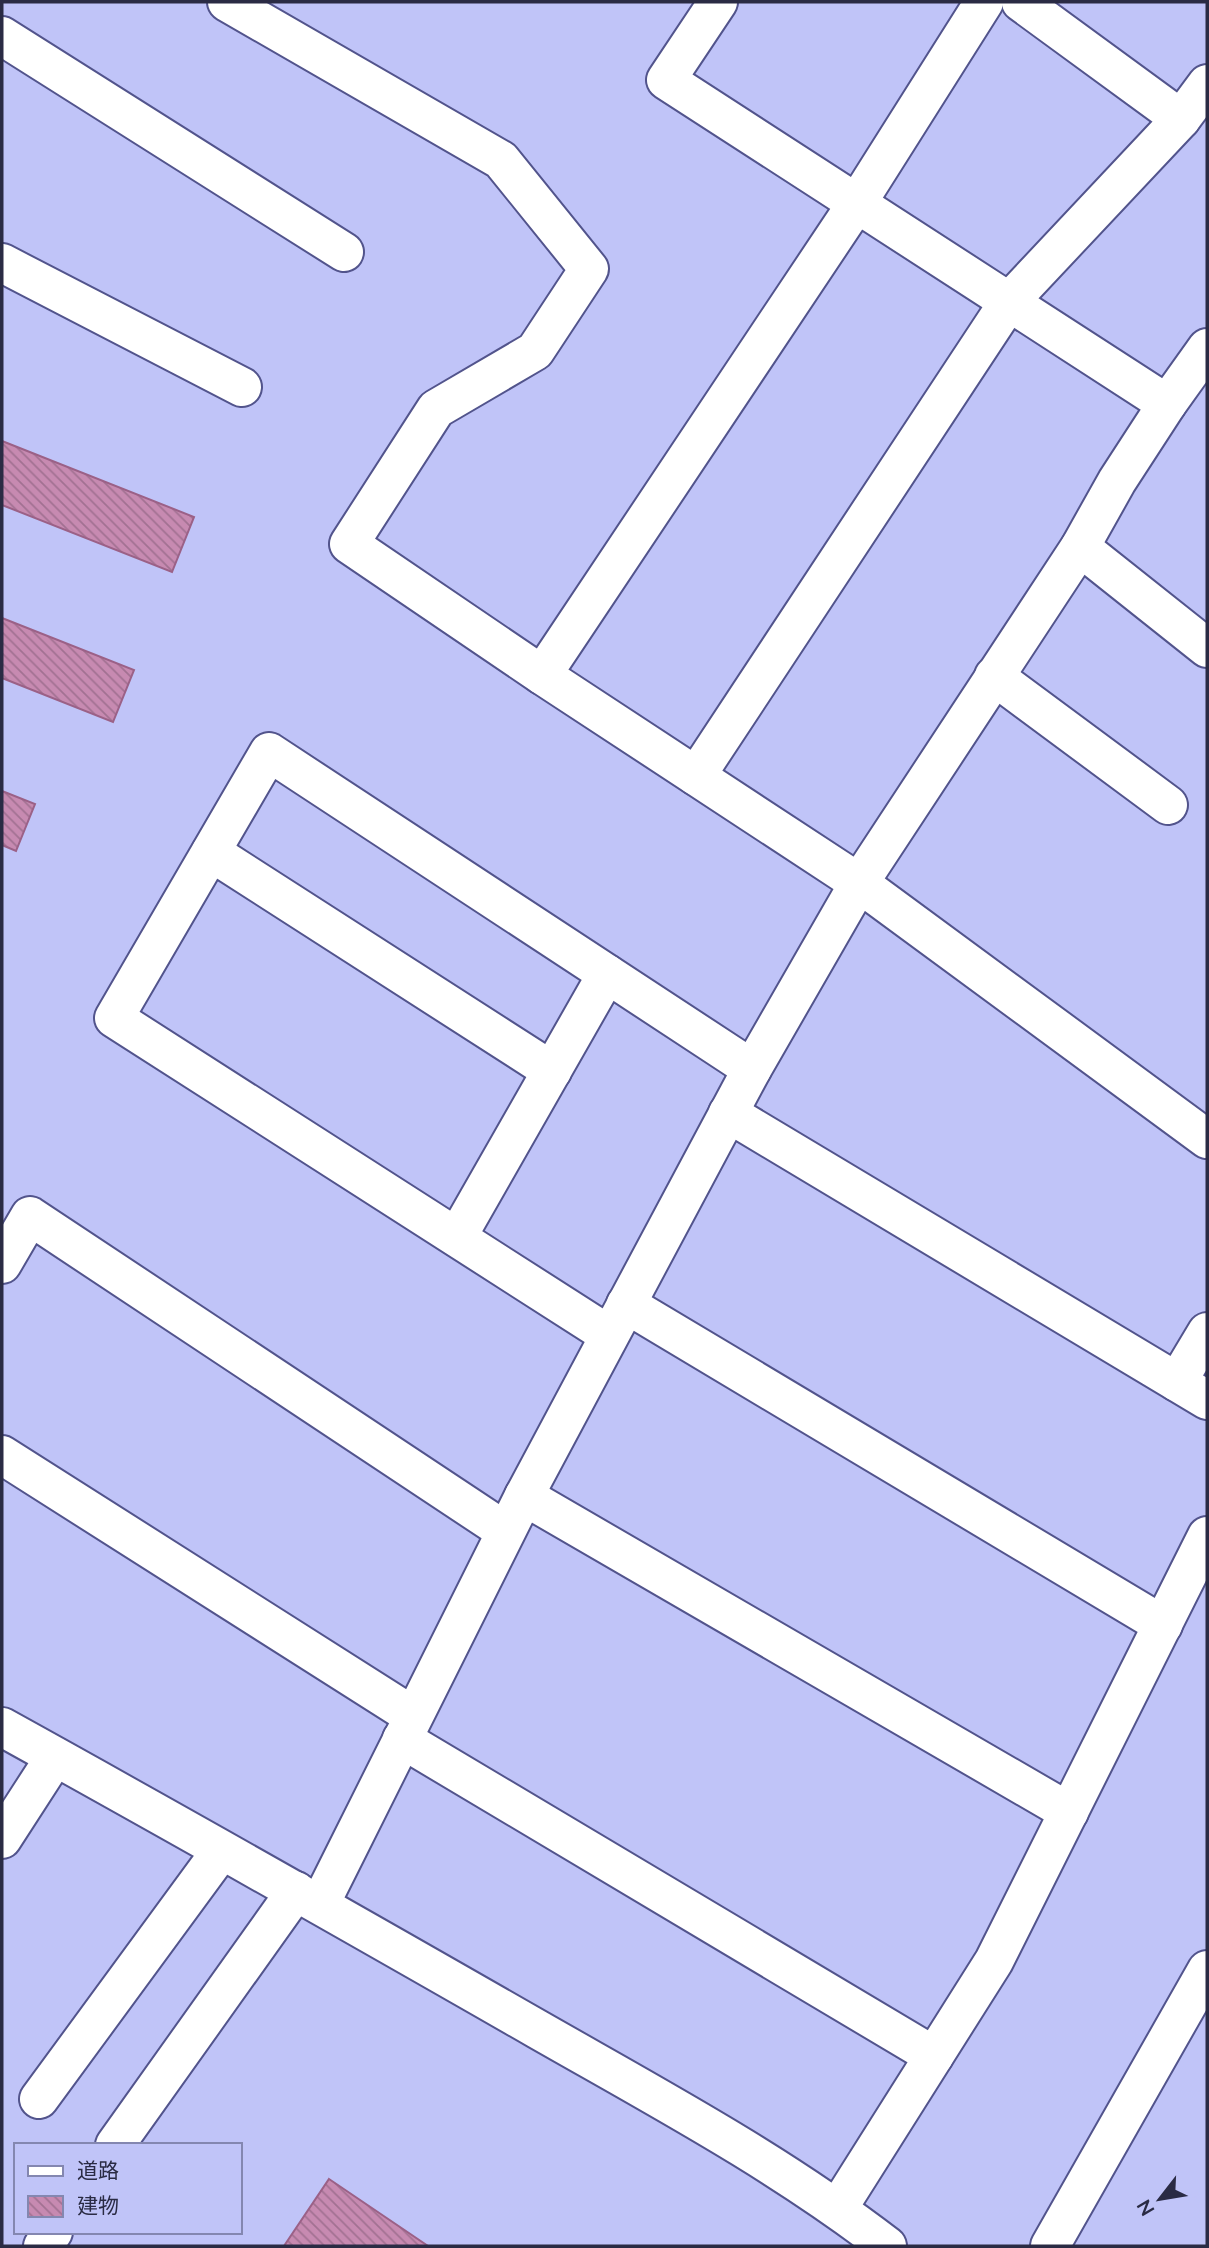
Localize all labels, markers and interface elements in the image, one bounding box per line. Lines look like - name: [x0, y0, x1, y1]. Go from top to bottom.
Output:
- legend: [14, 2143, 242, 2234]
- text: 道路: [77, 2157, 119, 2182]
- north arrow: [1125, 2164, 1195, 2234]
- text: 建物: [77, 2192, 119, 2217]
- text: N: [1131, 2196, 1159, 2220]

